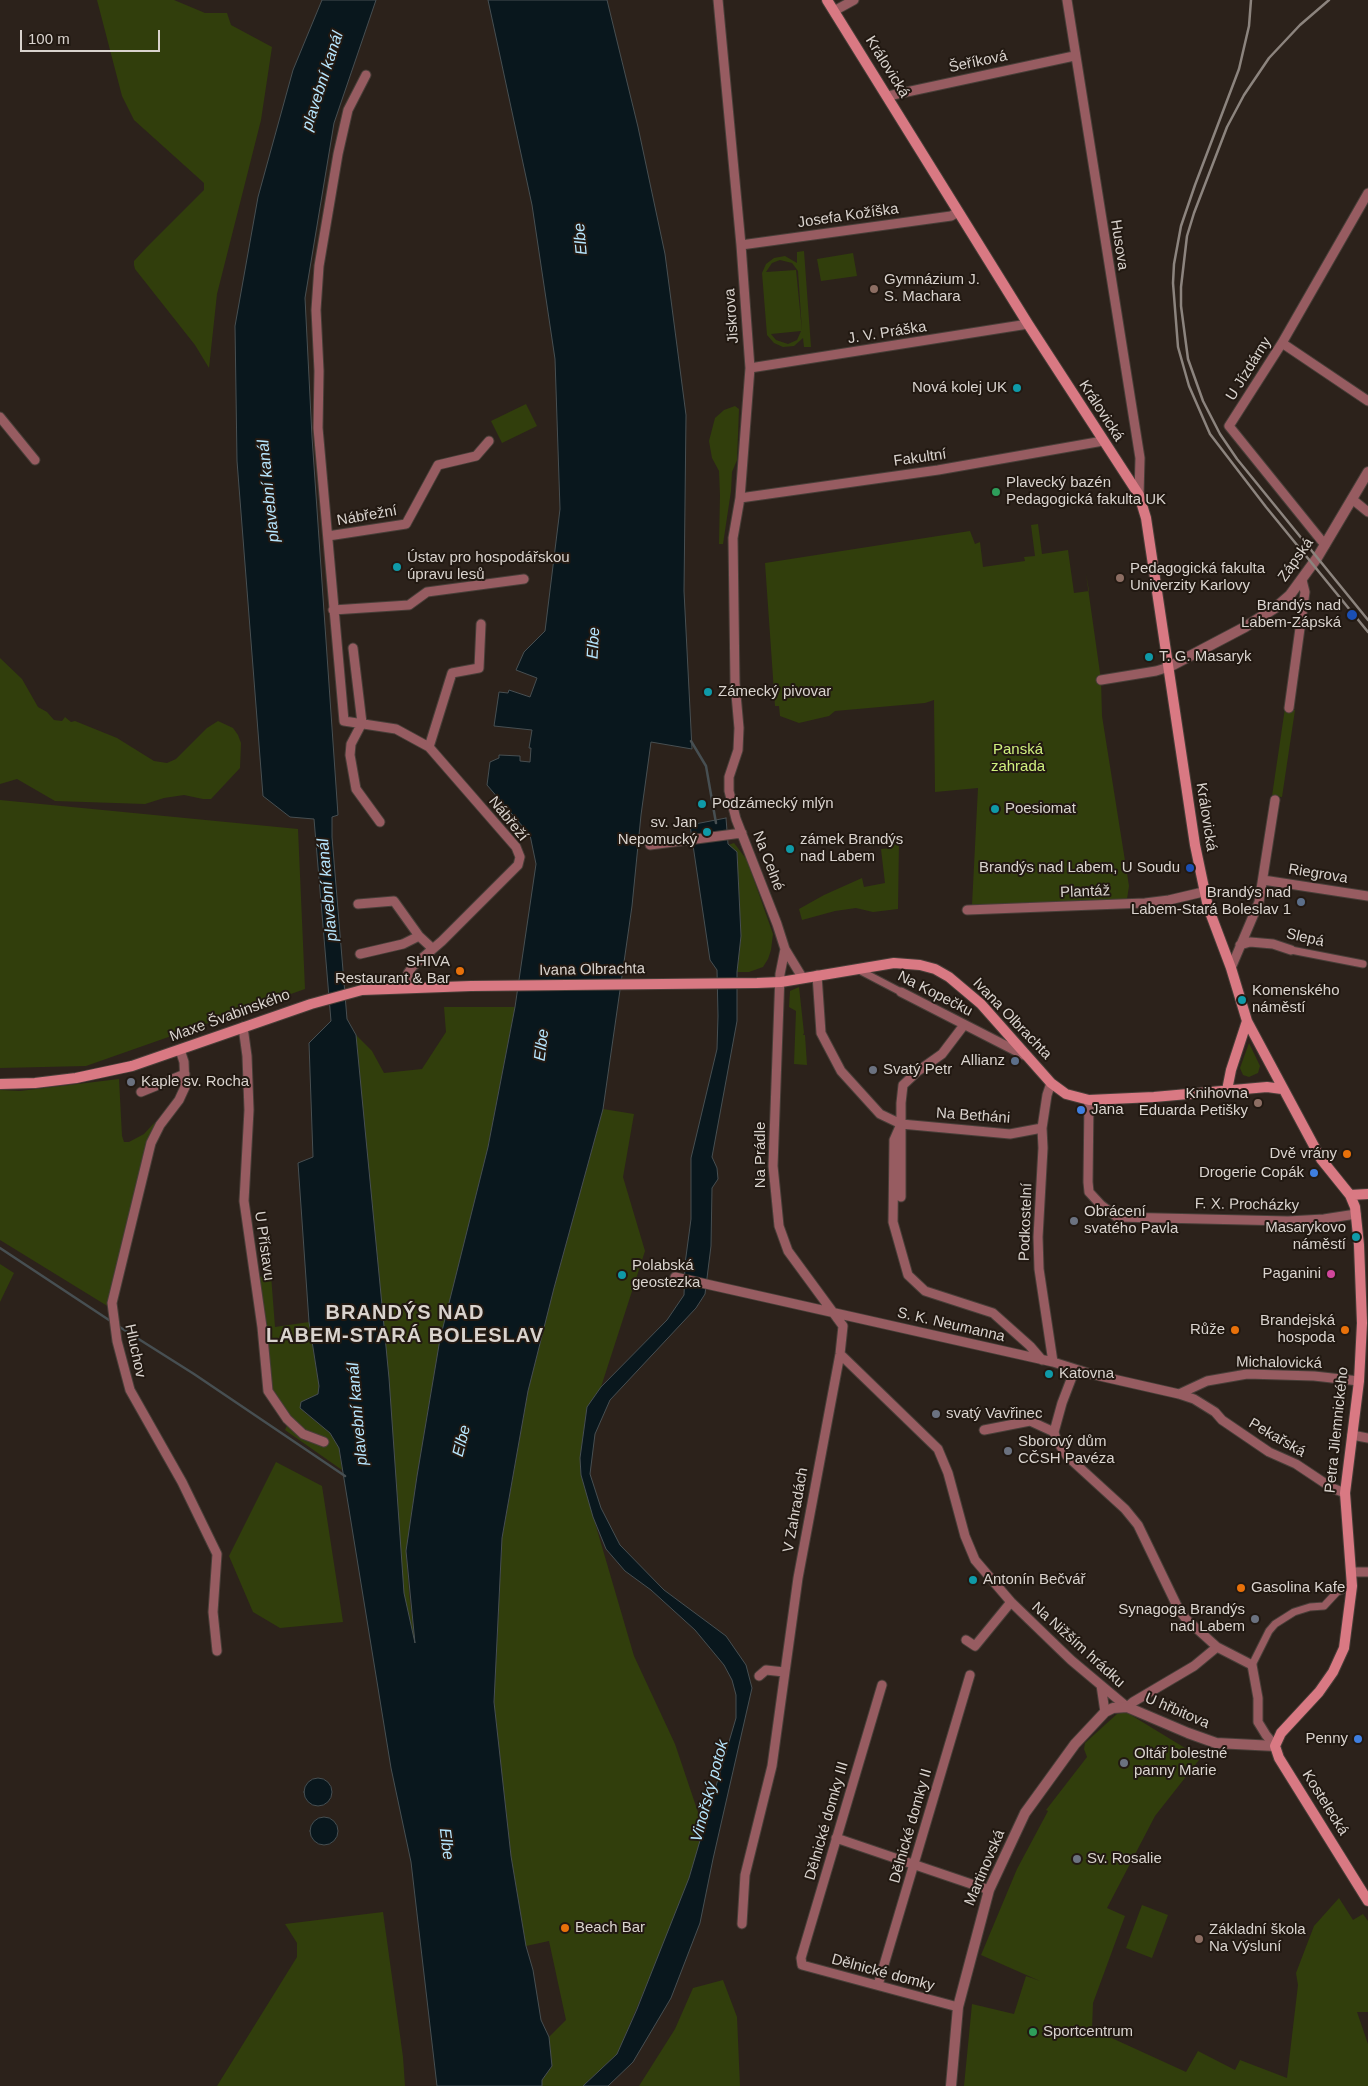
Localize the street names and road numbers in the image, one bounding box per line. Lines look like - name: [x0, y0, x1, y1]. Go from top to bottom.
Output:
- street label: Královická: [861, 33, 913, 101]
- street label: Šeříková: [947, 47, 1009, 77]
- street label: Josefa Kožíška: [796, 200, 900, 232]
- street label: Husova: [1106, 218, 1132, 272]
- street label: Jiskrova: [721, 288, 743, 344]
- street label: J. V. Práška: [846, 318, 928, 348]
- street label: U Jízdárny: [1222, 334, 1276, 404]
- street label: Královická: [1075, 377, 1127, 445]
- street label: Fakultní: [892, 445, 948, 471]
- street label: Nábřežní: [335, 502, 399, 530]
- street label: Zápská: [1275, 535, 1317, 585]
- street label: Královická: [1192, 781, 1220, 853]
- street label: Nábřeží: [484, 793, 532, 845]
- street label: Na Celné: [748, 829, 788, 893]
- street label: Riegrova: [1287, 860, 1349, 888]
- street label: Plantáž: [1060, 882, 1110, 902]
- street label: Slepá: [1284, 925, 1326, 951]
- street label: Ivana Olbrachta: [539, 960, 645, 980]
- street label: Na Kopečku: [895, 967, 975, 1021]
- street label: Ivana Olbrachta: [969, 975, 1055, 1063]
- street label: Maxe Švabinského: [167, 986, 293, 1046]
- street label: Na Betháni: [935, 1104, 1011, 1128]
- street label: Na Prádle: [752, 1122, 770, 1188]
- street label: Podkostelní: [1016, 1183, 1036, 1261]
- street label: F. X. Procházky: [1195, 1195, 1299, 1215]
- street label: U Přístavu: [250, 1210, 278, 1282]
- street label: S. K. Neumanna: [895, 1304, 1007, 1346]
- street label: Hluchov: [121, 1323, 149, 1379]
- street label: Michalovická: [1236, 1353, 1322, 1373]
- street label: Petra Jilemnického: [1321, 1366, 1353, 1494]
- street label: Pekařská: [1245, 1415, 1309, 1461]
- street label: V Zahradách: [780, 1466, 812, 1554]
- street label: Na Nižším hrádku: [1028, 1598, 1128, 1692]
- street label: U hřbitova: [1142, 1689, 1212, 1733]
- street label: Dělnické domky III: [801, 1760, 853, 1882]
- street label: Dělnické domky II: [886, 1767, 936, 1885]
- street label: Kostelecká: [1298, 1767, 1352, 1839]
- street label: Martinovská: [961, 1827, 1009, 1909]
- street label: Dělnické domky: [830, 1951, 936, 1995]

